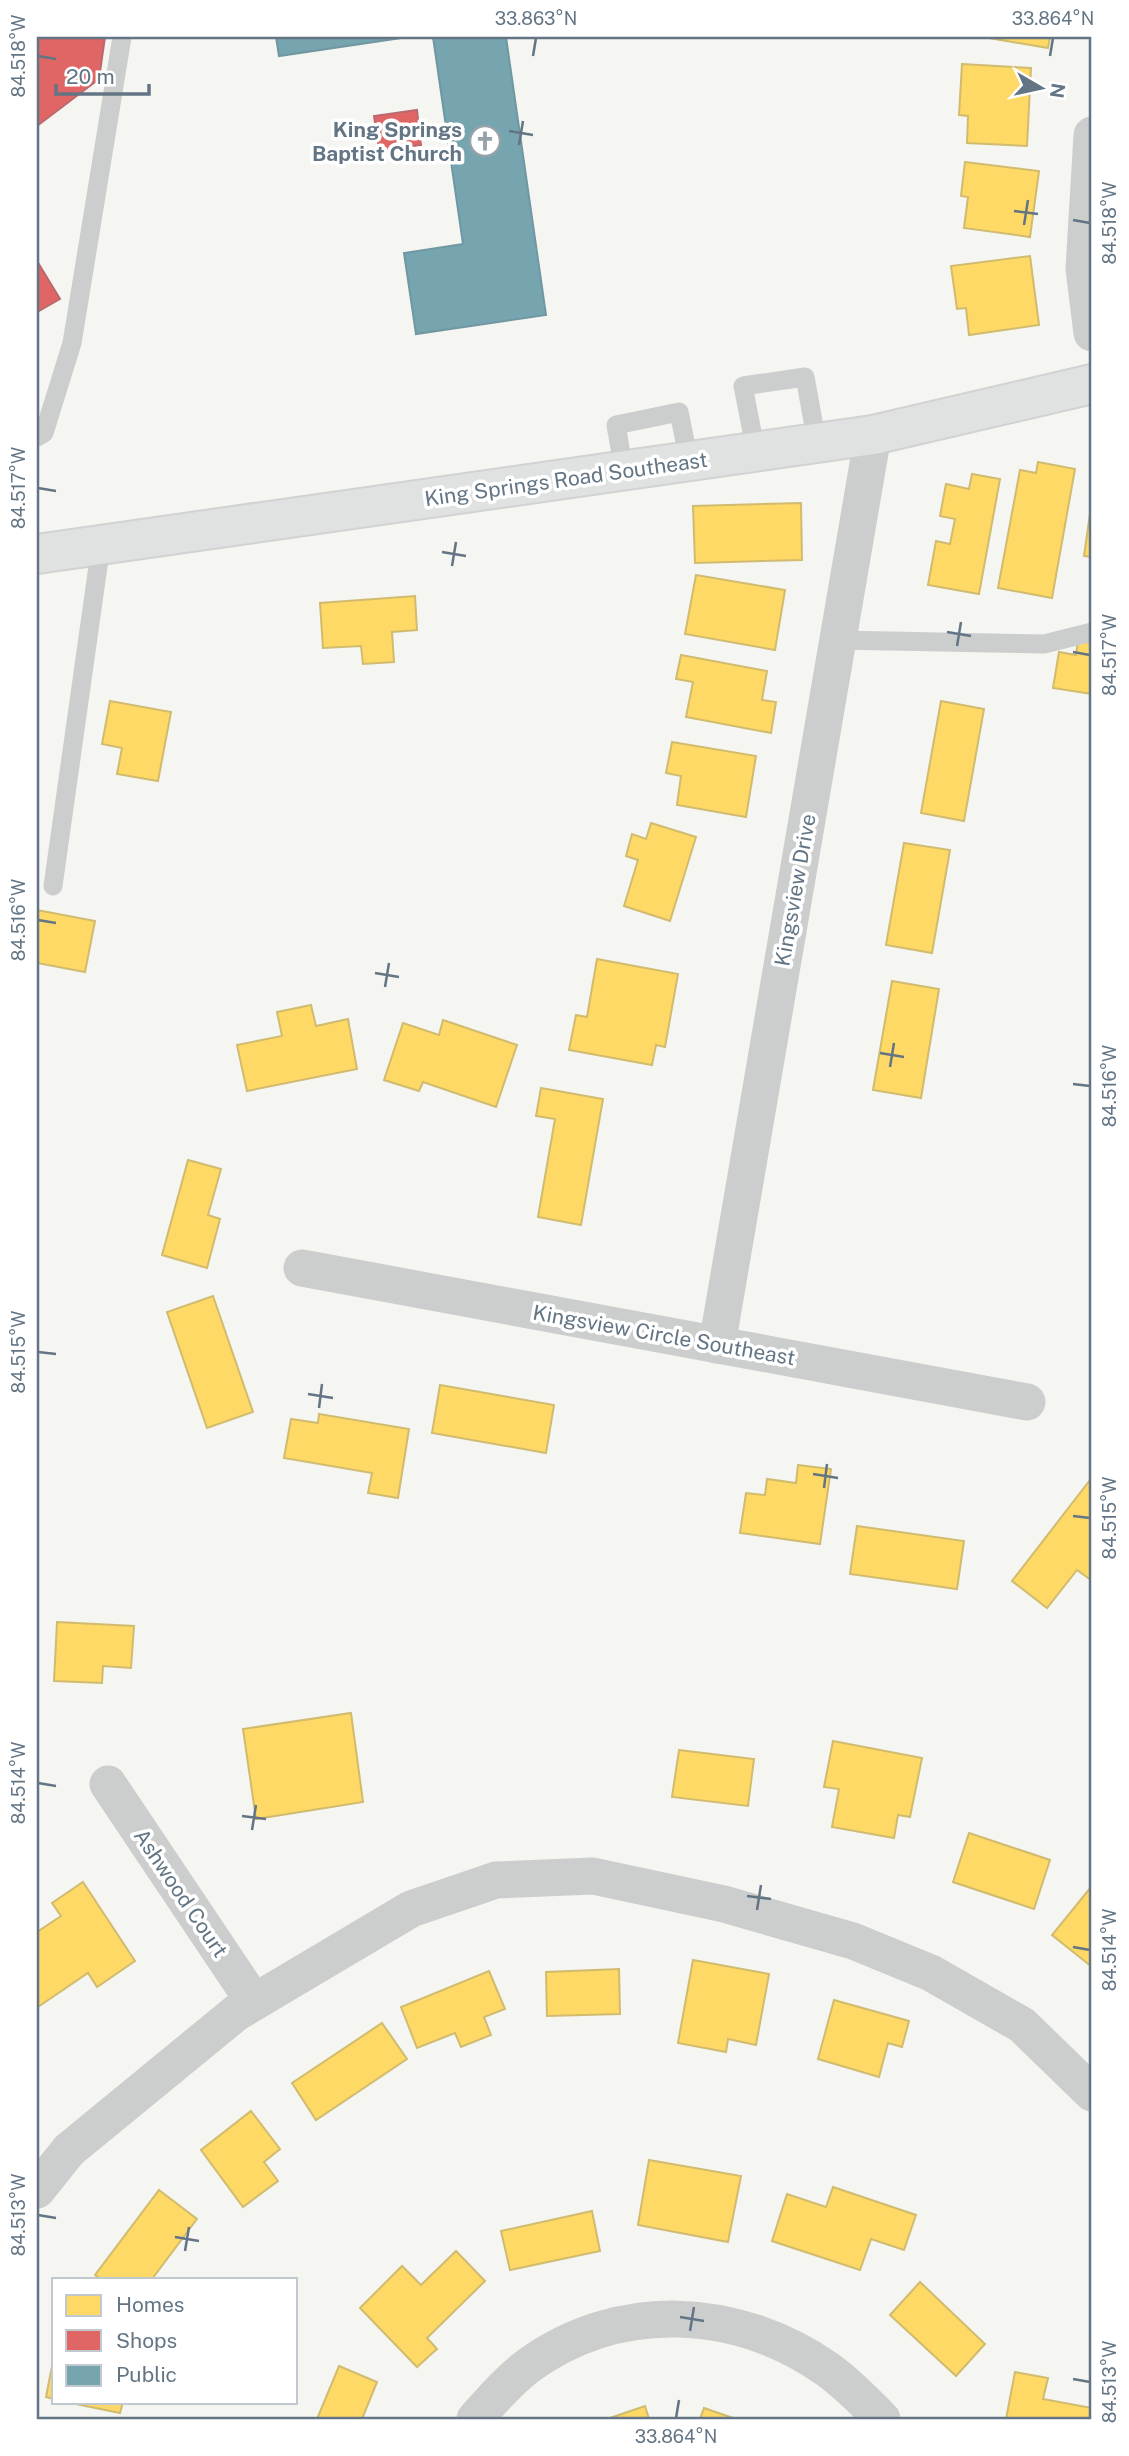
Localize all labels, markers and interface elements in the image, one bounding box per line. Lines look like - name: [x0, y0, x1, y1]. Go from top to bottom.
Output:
- text: 33.863°N: [495, 8, 577, 29]
- text: 33.864°N: [1012, 8, 1094, 29]
- text: 84.518°W: [8, 15, 29, 98]
- scale bar: [56, 52, 149, 96]
- north arrow: [1006, 52, 1076, 122]
- text: 20 m: [66, 64, 115, 89]
- text: N: [1046, 82, 1070, 100]
- place label: King Springs Baptist Church: [312, 117, 462, 166]
- church icon: King Springs Baptist Church: [468, 124, 502, 158]
- text: 84.518°W: [1099, 182, 1120, 265]
- text: 84.517°W: [8, 447, 29, 529]
- street label: King Springs Road Southeast: [423, 447, 709, 511]
- text: 84.517°W: [1099, 614, 1120, 696]
- street label: Kingsview Drive: [769, 812, 821, 968]
- text: 84.516°W: [8, 879, 29, 961]
- text: 84.516°W: [1099, 1045, 1120, 1127]
- street label: Kingsview Circle Southeast: [531, 1300, 797, 1370]
- text: 84.515°W: [8, 1311, 29, 1393]
- text: 84.515°W: [1099, 1477, 1120, 1559]
- text: 84.514°W: [8, 1742, 29, 1824]
- street label: Ashwood Court: [129, 1824, 233, 1962]
- text: 84.514°W: [1099, 1909, 1120, 1991]
- text: 84.513°W: [8, 2174, 29, 2256]
- legend: [52, 2278, 298, 2404]
- text: Homes: [116, 2292, 184, 2317]
- text: Shops: [116, 2328, 177, 2353]
- text: 84.513°W: [1099, 2341, 1120, 2423]
- text: Public: [116, 2362, 177, 2387]
- text: 33.864°N: [635, 2426, 717, 2447]

